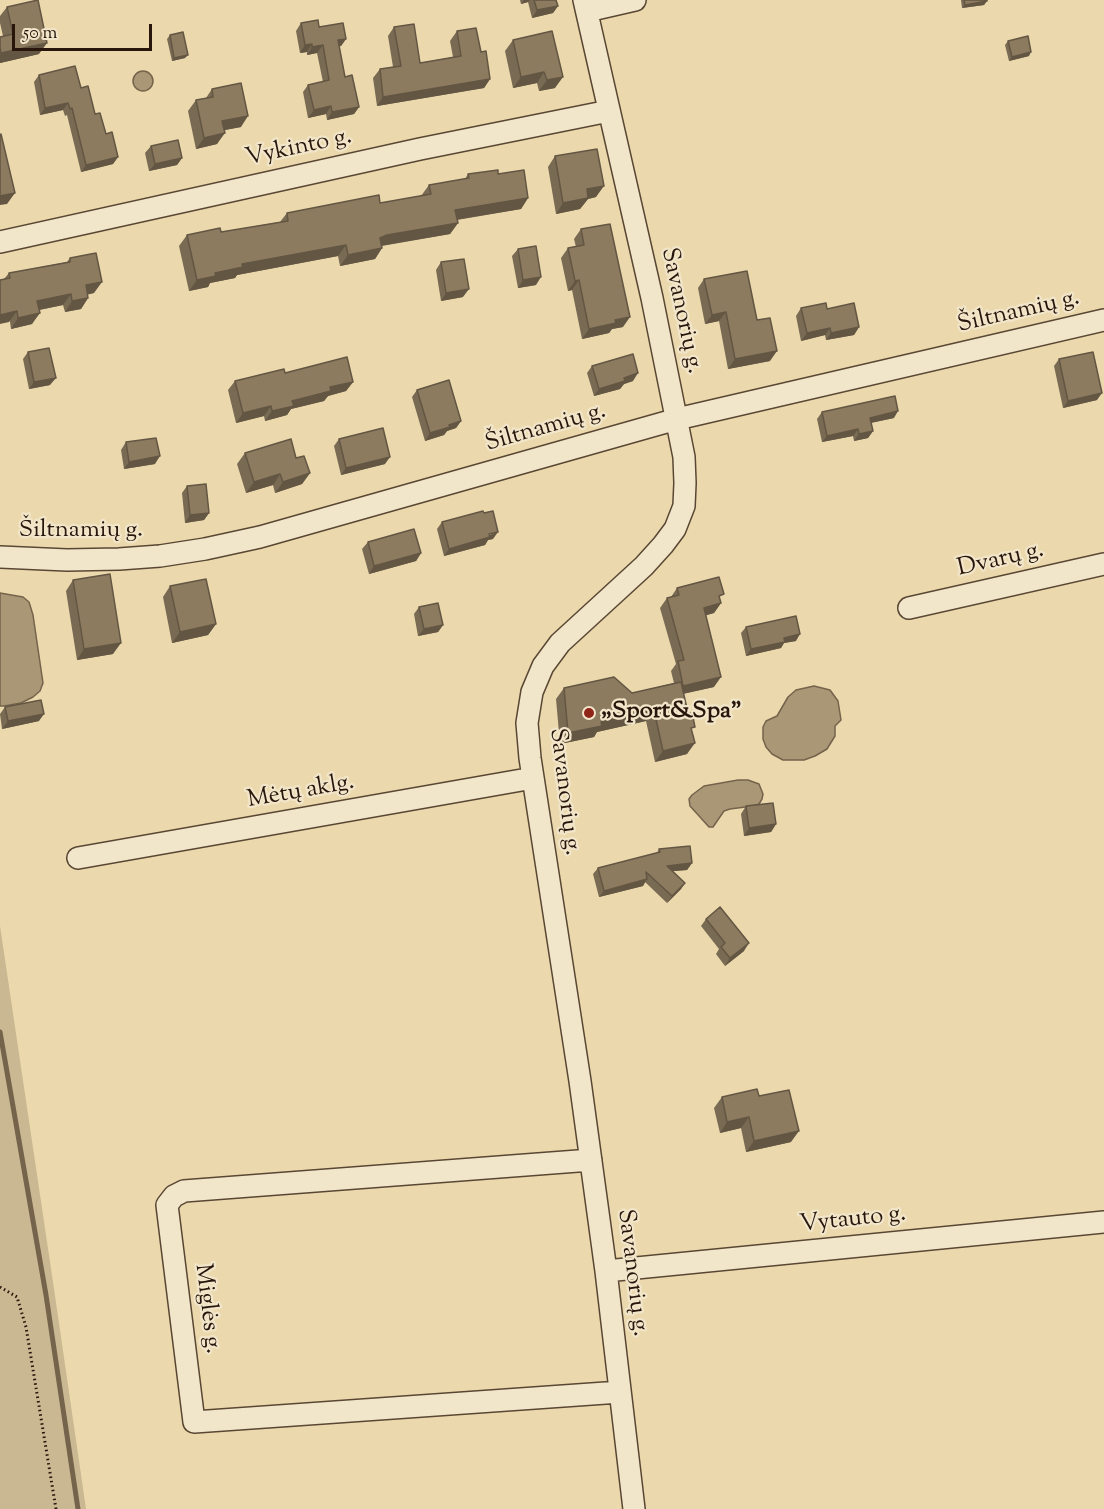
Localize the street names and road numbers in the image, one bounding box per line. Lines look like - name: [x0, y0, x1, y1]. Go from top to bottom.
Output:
- street label: Vykinto g.: [243, 124, 355, 174]
- street label: Savanorių g.: [653, 245, 707, 377]
- street label: Šiltnamių g.: [955, 285, 1083, 341]
- street label: Šiltnamių g.: [482, 398, 610, 460]
- street label: Šiltnamių g.: [19, 518, 143, 546]
- street label: Dvarų g.: [955, 537, 1047, 585]
- street label: Savanorių g.: [541, 727, 585, 857]
- street label: Mėtų aklg.: [245, 769, 357, 817]
- street label: Vytauto g.: [798, 1201, 908, 1241]
- street label: Savanorių g.: [609, 1208, 653, 1338]
- street label: Miglės g.: [186, 1262, 226, 1356]

